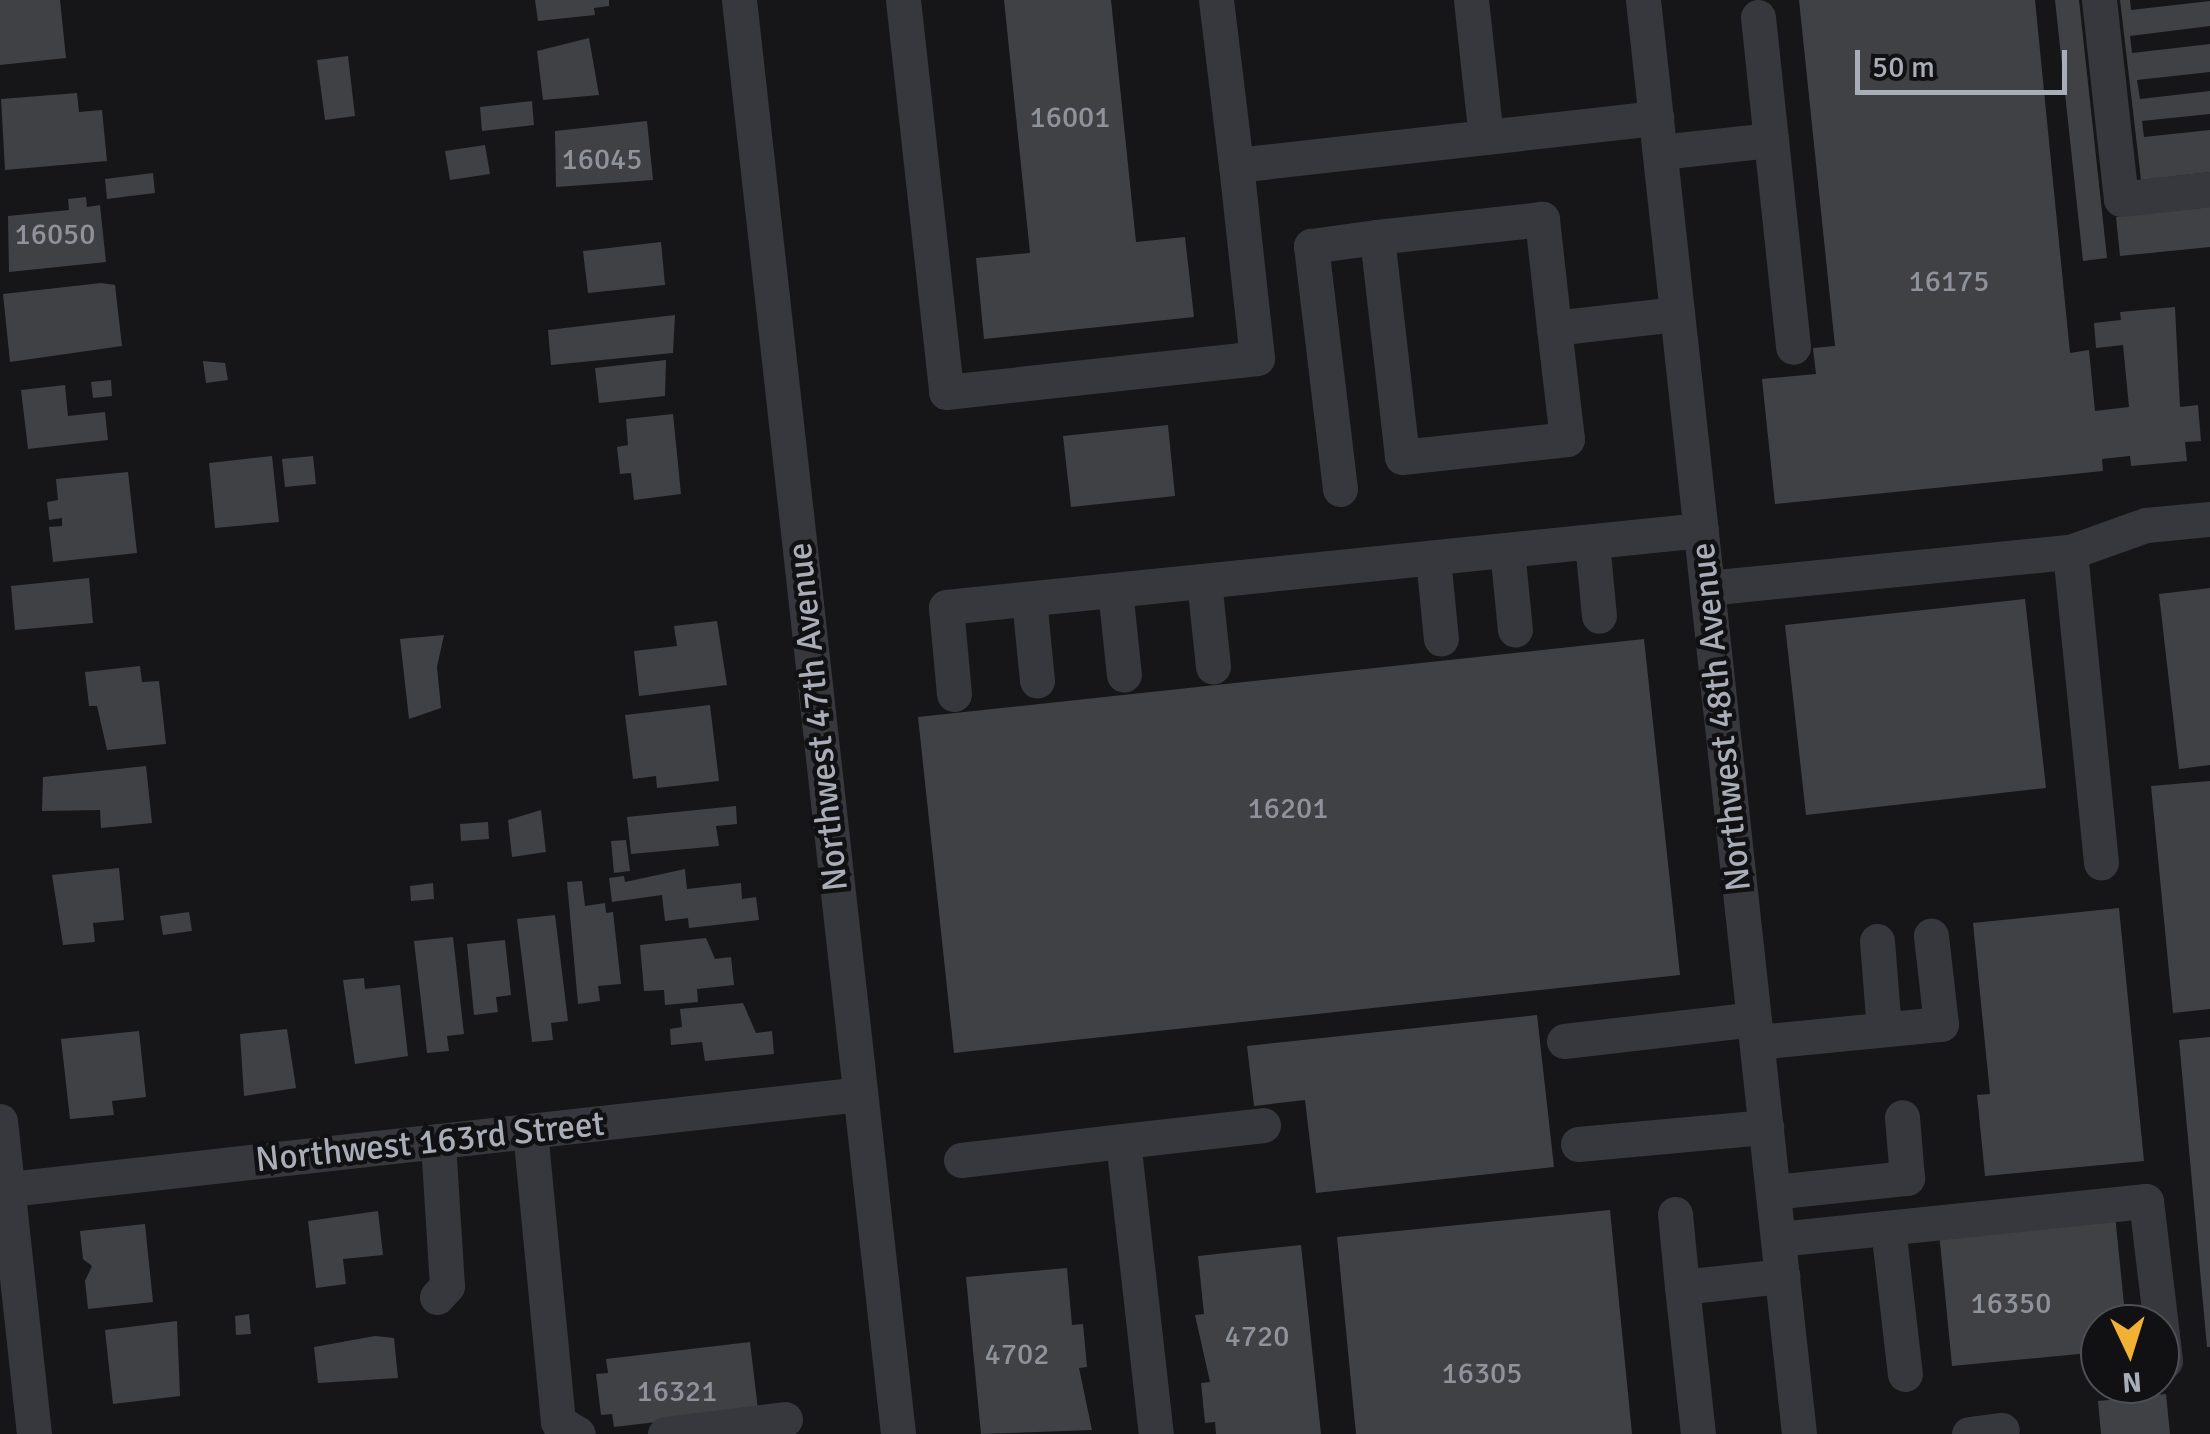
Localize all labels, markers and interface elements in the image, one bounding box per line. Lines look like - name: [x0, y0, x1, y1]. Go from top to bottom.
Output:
- scale bar: [1860, 30, 2072, 92]
- text: 50 m: [1872, 49, 1935, 86]
- house number: 16001: [1030, 100, 1110, 136]
- house number: 16045: [562, 142, 642, 178]
- house number: 16050: [15, 217, 95, 253]
- house number: 16175: [1909, 264, 1989, 300]
- street label: Northwest 47th Avenue: [779, 541, 857, 893]
- street label: Northwest 48th Avenue: [1682, 541, 1760, 893]
- house number: 16201: [1248, 791, 1328, 827]
- street label: Northwest 163rd Street: [253, 1103, 607, 1181]
- house number: 16350: [1971, 1286, 2051, 1322]
- north arrow: [2080, 1304, 2180, 1404]
- house number: 4720: [1225, 1319, 1289, 1355]
- house number: 4702: [985, 1337, 1049, 1373]
- house number: 16305: [1442, 1356, 1522, 1392]
- text: N: [2121, 1364, 2143, 1400]
- house number: 16321: [637, 1374, 717, 1410]

